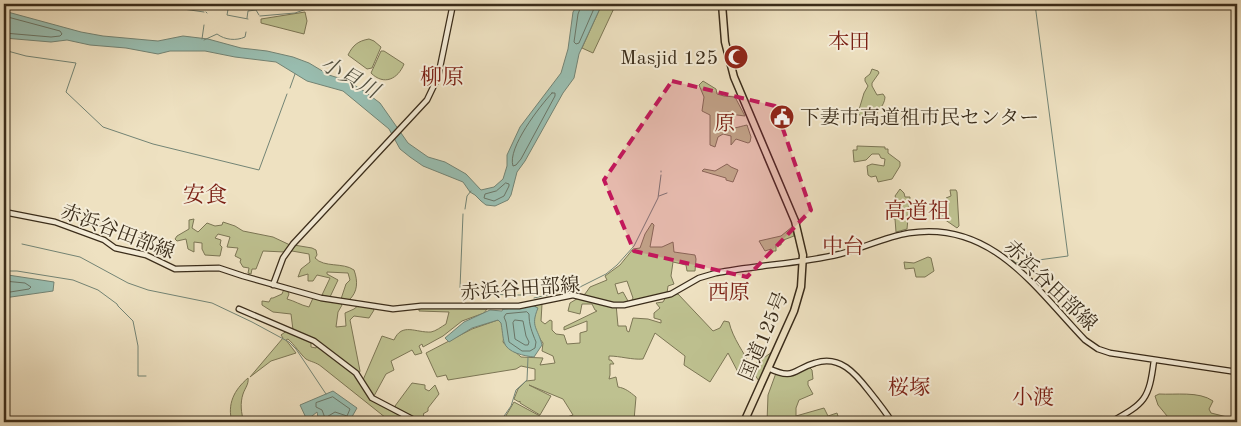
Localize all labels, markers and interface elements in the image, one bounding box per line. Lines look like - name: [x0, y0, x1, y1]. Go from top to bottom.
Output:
- district label: 本田: [828, 30, 870, 53]
- mosque icon: Masjid 125: [723, 44, 749, 70]
- place label: Masjid 125: [620, 49, 718, 69]
- water label: 小貝川: [317, 52, 385, 104]
- district label: 柳原: [420, 65, 464, 89]
- public building icon: 下妻市高道祖市民センター: [769, 104, 795, 130]
- place label: 下妻市高道祖市民センター: [800, 107, 1039, 129]
- district label: 原: [715, 112, 736, 135]
- district label: 安食: [183, 183, 227, 207]
- district label: 高道祖: [884, 199, 950, 223]
- street label: 赤浜谷田部線: [58, 200, 178, 264]
- district label: 中台: [822, 235, 864, 258]
- street label: 赤浜谷田部線: [1000, 236, 1101, 335]
- street label: 赤浜谷田部線: [459, 274, 581, 304]
- district label: 西原: [708, 281, 750, 304]
- street label: 国道125号: [735, 288, 793, 384]
- district label: 桜塚: [888, 376, 930, 399]
- district label: 小渡: [1012, 386, 1054, 409]

